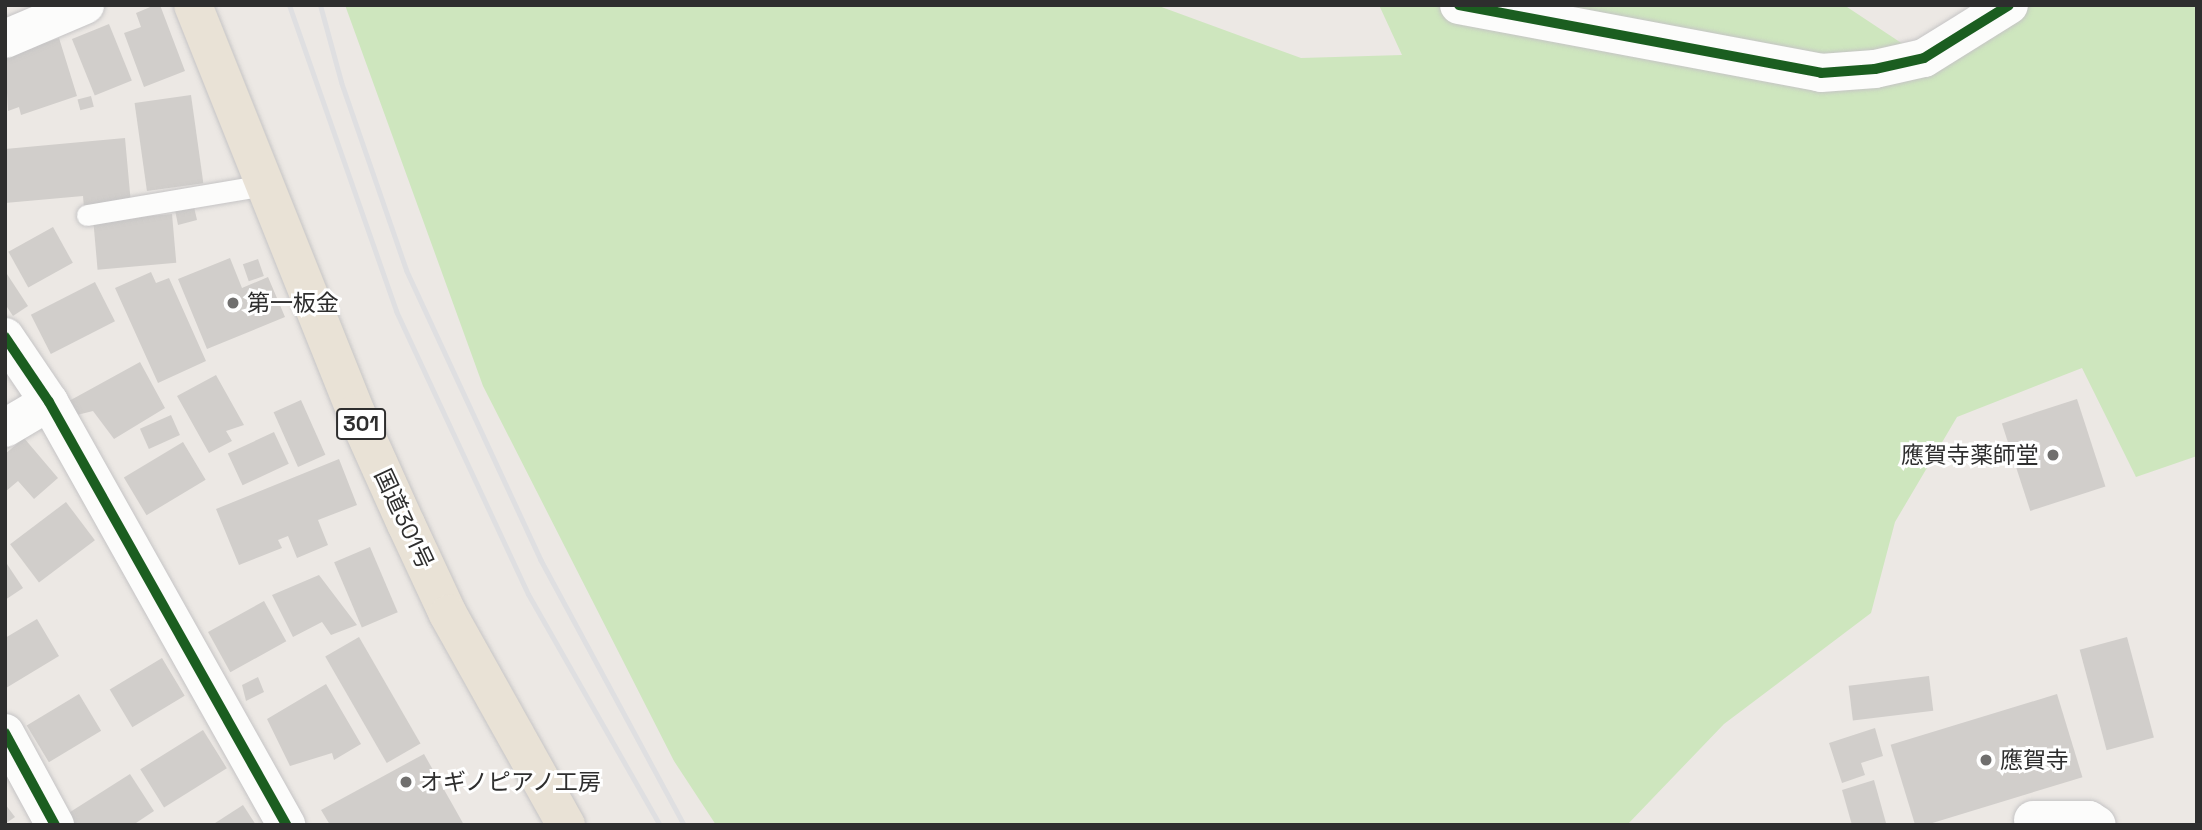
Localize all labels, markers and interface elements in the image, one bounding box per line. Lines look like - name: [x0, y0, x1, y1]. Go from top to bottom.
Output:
- place label: 第一板金: [247, 289, 339, 317]
- marker: 第一板金: [225, 295, 241, 311]
- road number: 301: [335, 406, 387, 442]
- place label: 應賀寺薬師堂: [1901, 441, 2039, 469]
- marker: 應賀寺薬師堂: [2045, 447, 2061, 463]
- street label: 国道301号: [369, 465, 439, 573]
- place label: 應賀寺: [2000, 746, 2069, 774]
- marker: 應賀寺: [1978, 752, 1994, 768]
- place label: オギノピアノ工房: [420, 768, 604, 796]
- marker: オギノピアノ工房: [398, 774, 414, 790]

